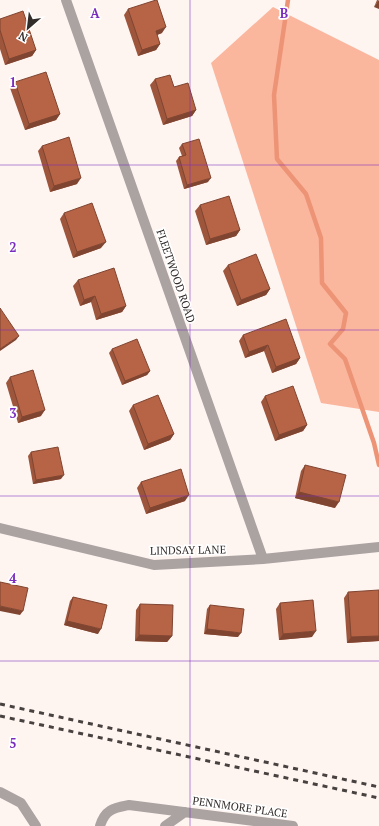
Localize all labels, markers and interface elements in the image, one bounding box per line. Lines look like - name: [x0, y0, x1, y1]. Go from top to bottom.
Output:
- text: A: [90, 4, 100, 22]
- text: B: [280, 4, 288, 22]
- north arrow: [8, 8, 48, 48]
- text: N: [16, 28, 30, 45]
- text: 1: [9, 73, 17, 91]
- street label: FLEETWOOD ROAD: [153, 227, 199, 325]
- text: 2: [9, 238, 17, 256]
- text: 3: [9, 404, 17, 422]
- street label: LINDSAY LANE: [150, 542, 226, 558]
- text: 4: [9, 569, 17, 587]
- text: 5: [9, 734, 17, 752]
- street label: PENNMORE PLACE: [192, 793, 288, 821]

